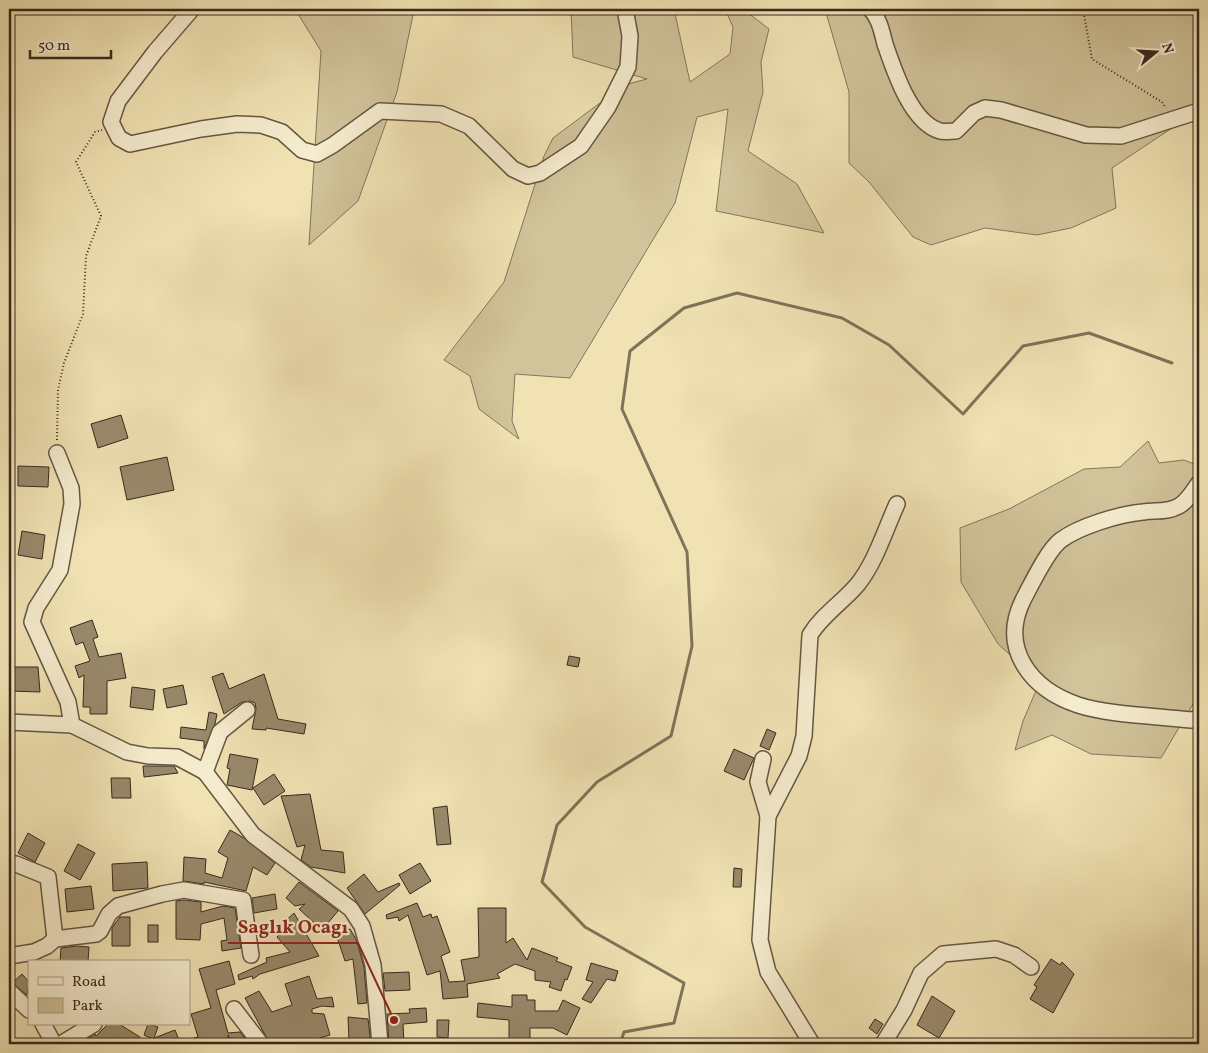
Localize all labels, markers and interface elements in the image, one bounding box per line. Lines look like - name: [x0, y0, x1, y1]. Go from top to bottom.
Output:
- scale bar: [30, 28, 111, 60]
- north arrow: [1130, 28, 1180, 78]
- text: 50 m: [38, 36, 70, 57]
- text: N: [1156, 41, 1178, 56]
- callout: Saglık Ocagı: [228, 909, 358, 943]
- text: Saglık Ocagı: [238, 915, 349, 941]
- legend: [28, 960, 190, 1026]
- text: Road: [72, 972, 106, 993]
- text: Park: [72, 996, 103, 1017]

